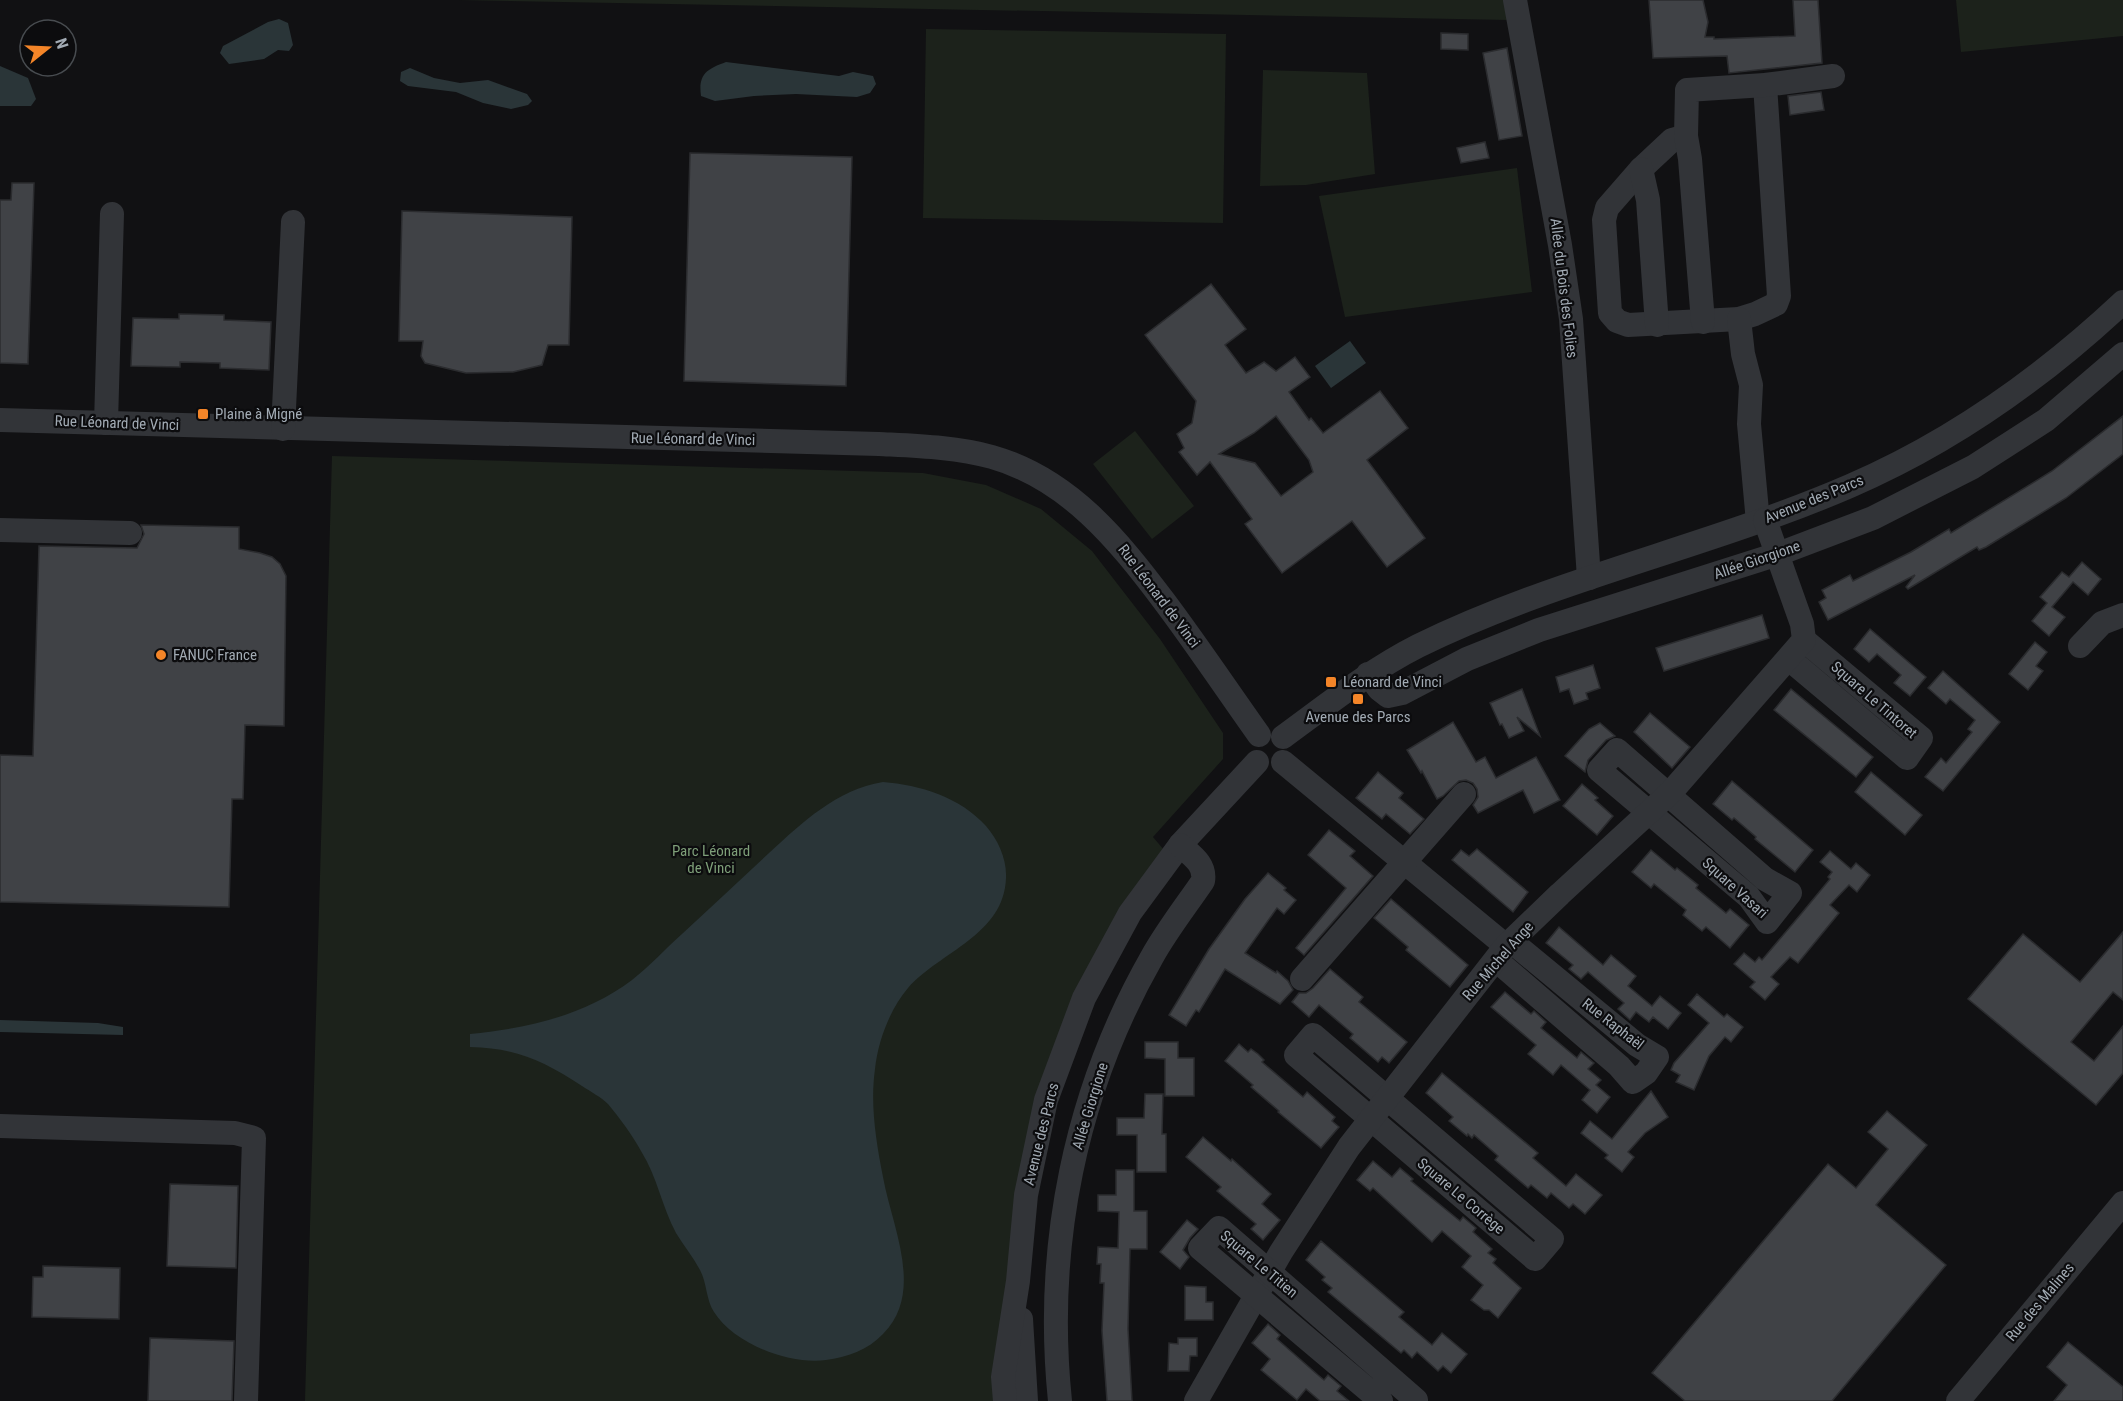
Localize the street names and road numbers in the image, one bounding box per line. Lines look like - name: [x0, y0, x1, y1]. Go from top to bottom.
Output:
- street label: Allée du Bois des Folies: [1546, 217, 1582, 359]
- street label: Rue Léonard de Vinci: [54, 412, 180, 434]
- street label: Rue Léonard de Vinci: [631, 429, 755, 449]
- street label: Avenue des Parcs: [1762, 471, 1866, 527]
- street label: Allée Giorgione: [1712, 537, 1802, 583]
- street label: Rue Léonard de Vinci: [1114, 541, 1204, 651]
- street label: Square Le Tintoret: [1827, 658, 1921, 742]
- street label: Square Vasari: [1699, 854, 1771, 922]
- street label: Rue Michel Ange: [1459, 918, 1537, 1004]
- street label: Rue Raphaël: [1579, 994, 1647, 1054]
- street label: Allée Giorgione: [1068, 1060, 1112, 1152]
- street label: Avenue des Parcs: [1020, 1081, 1062, 1187]
- street label: Square Le Corrège: [1414, 1154, 1508, 1238]
- street label: Square Le Titien: [1217, 1226, 1301, 1302]
- street label: Rue des Malines: [2002, 1259, 2078, 1345]

